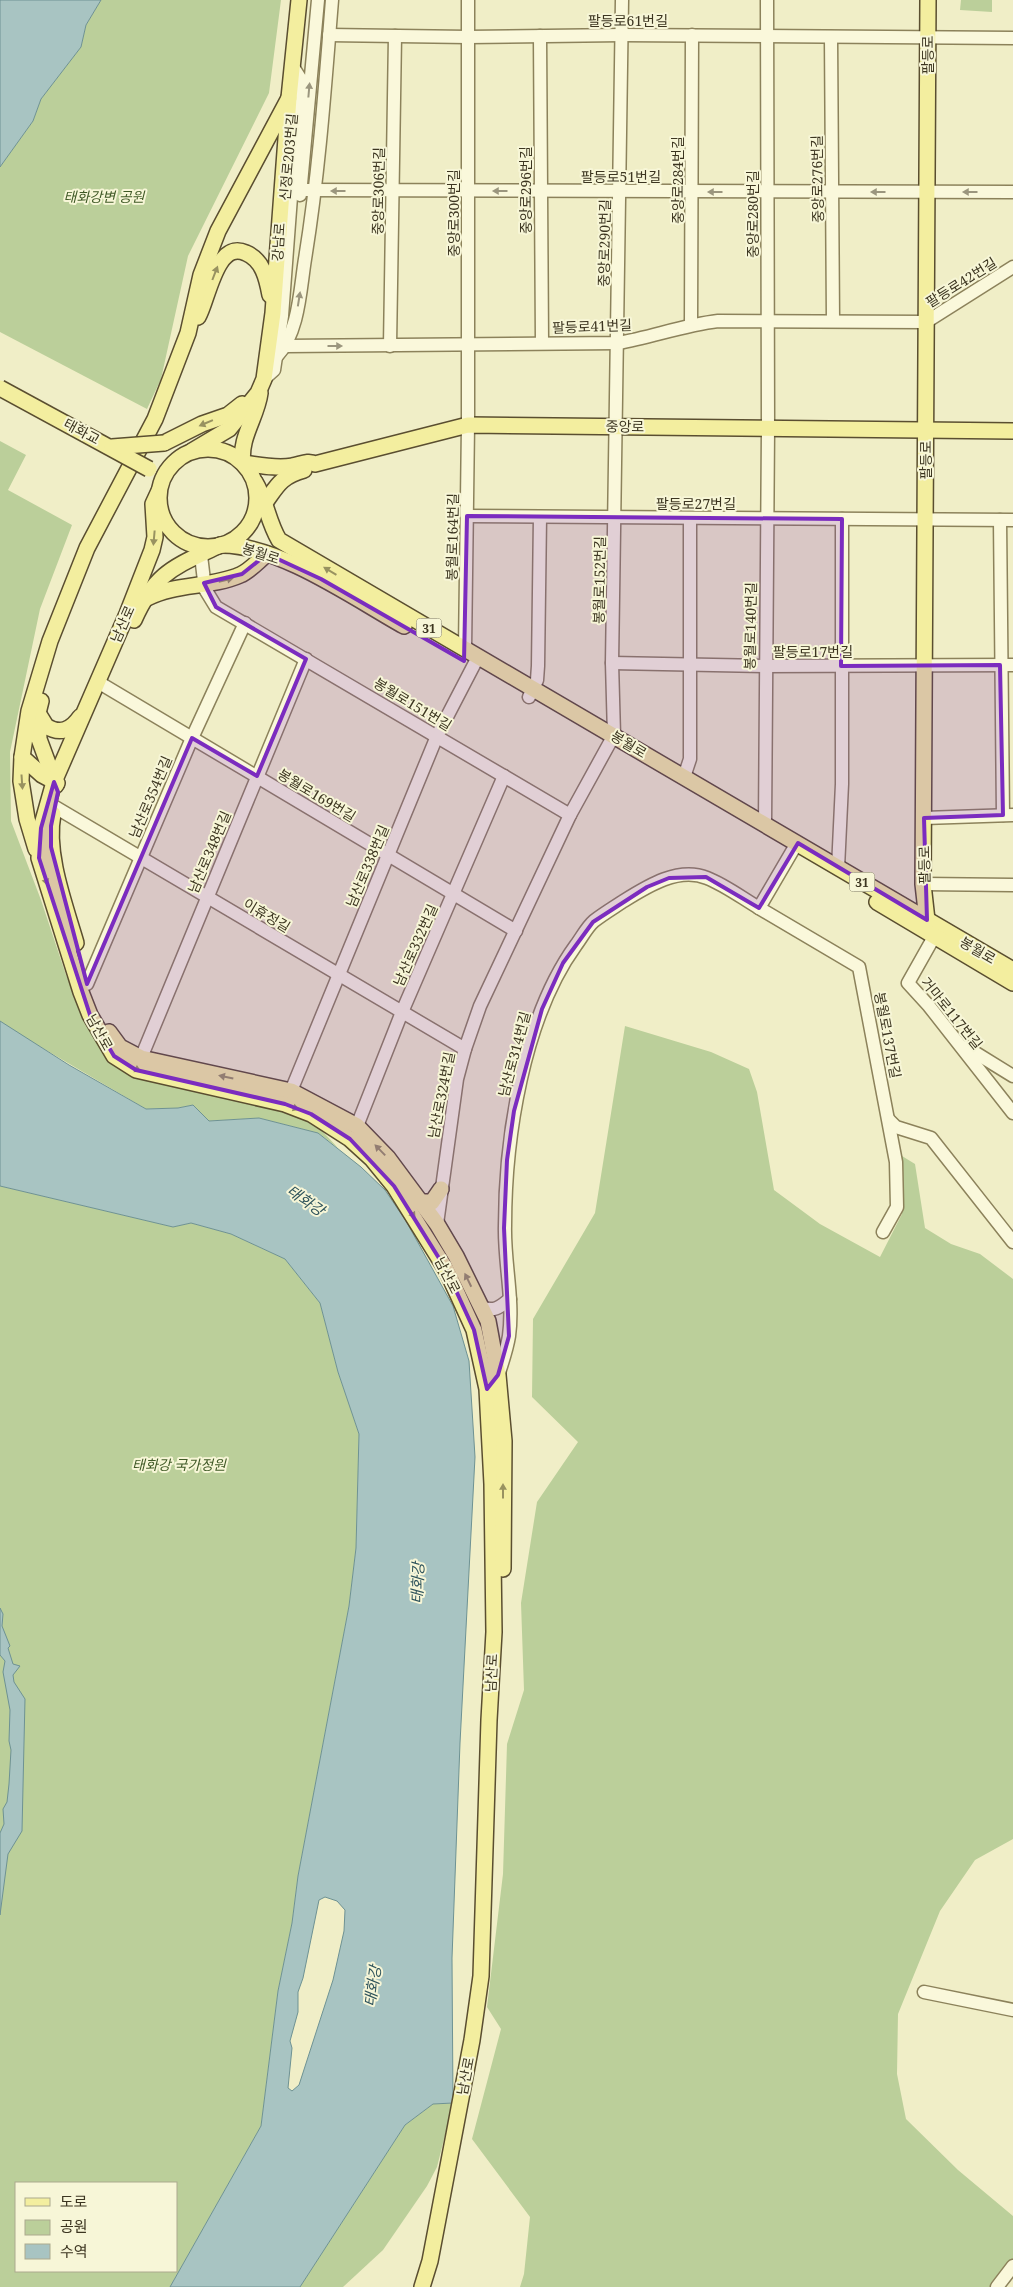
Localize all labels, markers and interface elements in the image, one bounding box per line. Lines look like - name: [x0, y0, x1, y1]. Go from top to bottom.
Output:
- street label: 팔등로61번길: [588, 11, 668, 30]
- street label: 팔등로: [918, 36, 937, 74]
- one-way arrow: [306, 81, 314, 97]
- street label: 신정로203번길: [275, 112, 301, 202]
- street label: 중앙로276번길: [807, 135, 827, 223]
- street label: 중앙로284번길: [668, 136, 687, 224]
- street label: 중앙로296번길: [516, 146, 535, 234]
- street label: 중앙로306번길: [368, 147, 388, 235]
- street label: 팔등로51번길: [581, 167, 661, 186]
- street label: 중앙로300번길: [444, 169, 463, 257]
- street label: 중앙로280번길: [743, 170, 762, 258]
- park label: 태화강변 공원: [64, 187, 146, 206]
- one-way arrow: [330, 187, 346, 195]
- one-way arrow: [492, 187, 508, 195]
- one-way arrow: [707, 188, 723, 196]
- one-way arrow: [870, 188, 886, 196]
- one-way arrow: [962, 188, 978, 196]
- street label: 중앙로290번길: [594, 199, 614, 287]
- street label: 강남로: [267, 222, 289, 262]
- street label: 팔등로42번길: [922, 253, 1000, 311]
- one-way arrow: [211, 265, 219, 280]
- one-way arrow: [295, 290, 303, 306]
- street label: 팔등로41번길: [552, 315, 632, 337]
- one-way arrow: [327, 342, 343, 350]
- street label: 태화교: [60, 414, 104, 449]
- street label: 중앙로: [606, 416, 645, 436]
- one-way arrow: [199, 420, 213, 428]
- street label: 팔등로: [916, 441, 935, 479]
- street label: 봉월로164번길: [442, 493, 462, 581]
- street label: 팔등로27번길: [656, 494, 736, 513]
- one-way arrow: [149, 531, 157, 547]
- street label: 봉월로152번길: [589, 536, 609, 624]
- street label: 봉월로: [240, 538, 282, 568]
- one-way arrow: [323, 566, 336, 575]
- one-way arrow: [218, 576, 233, 584]
- street label: 봉월로140번길: [740, 582, 760, 670]
- street label: 남산로: [105, 602, 139, 646]
- road number: 31: [416, 618, 442, 638]
- street label: 팔등로17번길: [773, 642, 853, 661]
- street label: 봉월로151번길: [370, 673, 456, 735]
- street label: 봉월로: [608, 726, 651, 762]
- street label: 남산로354번길: [124, 753, 176, 841]
- street label: 봉월로169번길: [274, 764, 360, 826]
- one-way arrow: [19, 774, 27, 790]
- street label: 남산로348번길: [183, 808, 235, 896]
- street label: 남산로338번길: [341, 822, 393, 910]
- street label: 팔등로: [914, 845, 934, 884]
- one-way arrow: [42, 871, 50, 886]
- road number: 31: [850, 872, 874, 892]
- street label: 이휴정길: [240, 894, 294, 936]
- street label: 남산로332번길: [388, 901, 442, 989]
- street label: 봉월로: [957, 932, 1000, 968]
- street label: 거마로117번길: [917, 973, 987, 1053]
- street label: 봉월로137번길: [870, 990, 906, 1080]
- street label: 남산로314번길: [493, 1009, 535, 1099]
- street label: 남산로: [82, 1010, 118, 1054]
- street label: 남산로324번길: [423, 1050, 459, 1140]
- one-way arrow: [127, 1064, 142, 1072]
- one-way arrow: [218, 1072, 234, 1080]
- one-way arrow: [284, 1104, 299, 1111]
- one-way arrow: [374, 1144, 386, 1156]
- water label: 태화강: [283, 1180, 330, 1221]
- one-way arrow: [406, 1205, 416, 1219]
- street label: 남산로: [431, 1253, 465, 1297]
- one-way arrow: [463, 1272, 472, 1287]
- park label: 태화강 국가정원: [132, 1455, 227, 1474]
- one-way arrow: [499, 1483, 507, 1499]
- water label: 태화강: [406, 1560, 428, 1604]
- street label: 남산로: [481, 1653, 502, 1693]
- water label: 태화강: [359, 1962, 385, 2008]
- street label: 남산로: [452, 2055, 478, 2097]
- legend: [15, 2182, 178, 2272]
- text: 도로: [60, 2191, 88, 2211]
- text: 공원: [60, 2216, 88, 2236]
- text: 수역: [60, 2241, 88, 2261]

